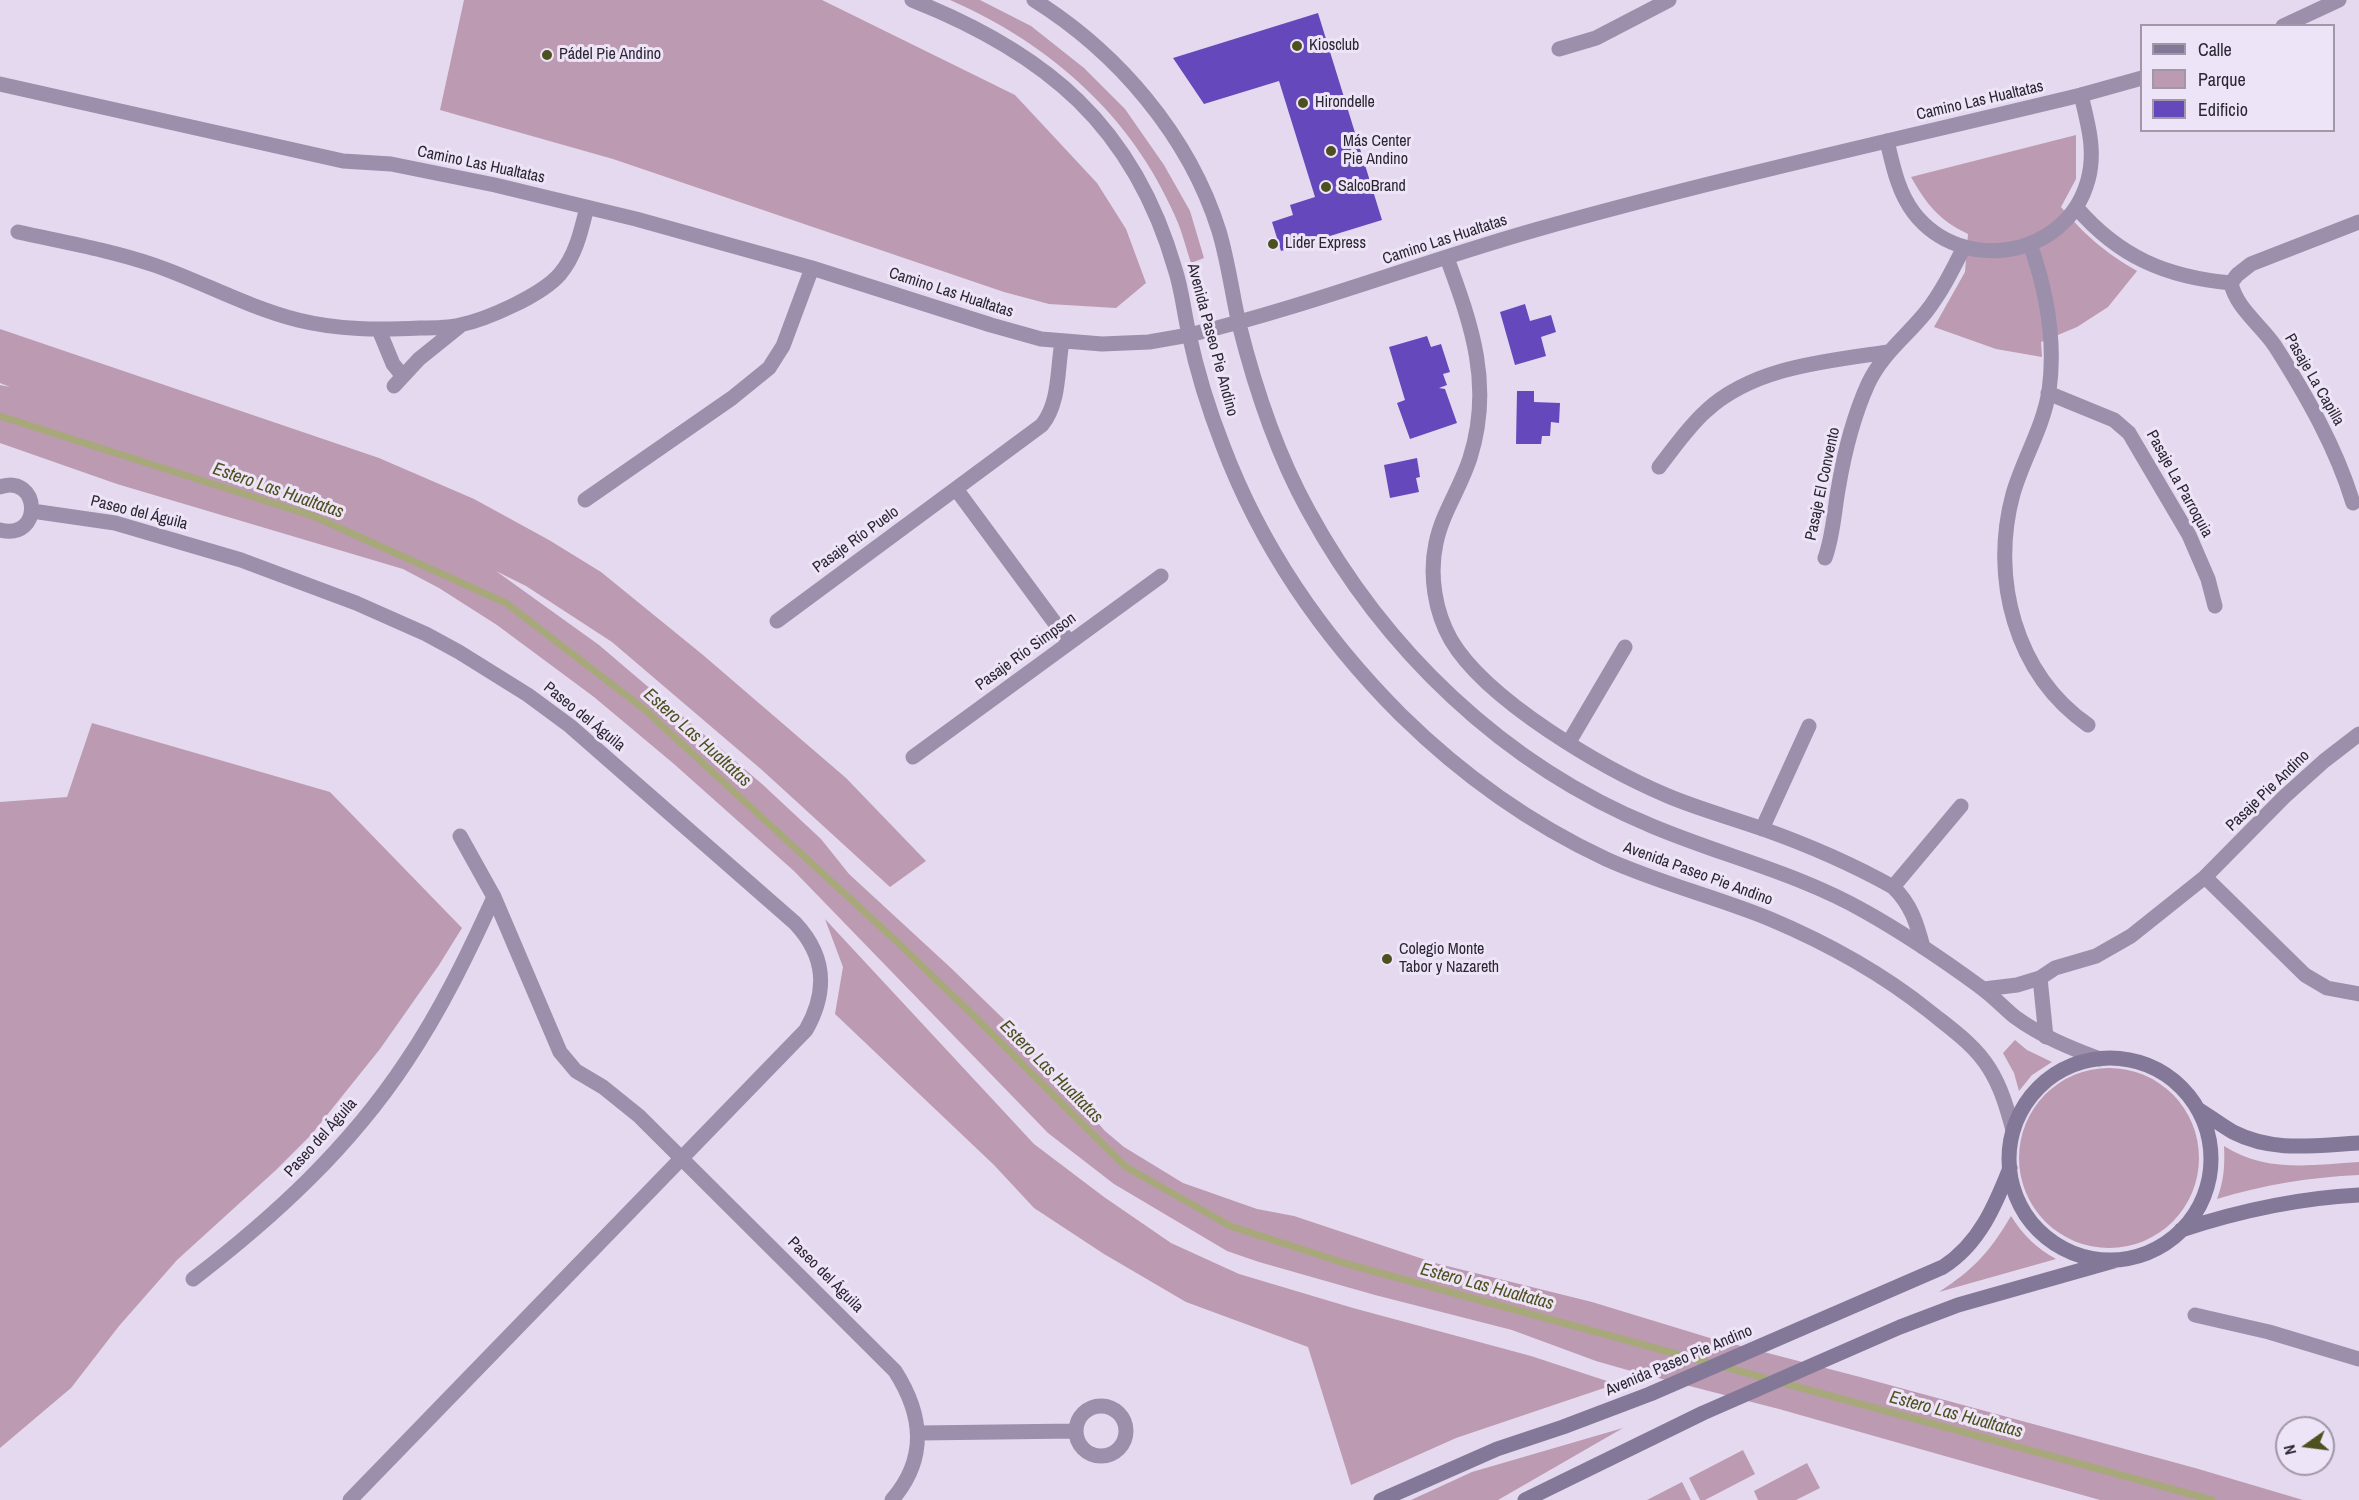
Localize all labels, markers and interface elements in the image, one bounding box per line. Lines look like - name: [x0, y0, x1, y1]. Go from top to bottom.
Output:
- legend: [2140, 24, 2335, 132]
- place label: Kiosclub: [1309, 36, 1359, 56]
- text: Calle: [2198, 37, 2232, 62]
- marker: Kiosclub: [1290, 39, 1304, 53]
- place label: Pádel Pie Andino: [559, 45, 661, 65]
- marker: Pádel Pie Andino: [540, 48, 554, 62]
- text: Parque: [2198, 67, 2246, 92]
- street label: Camino Las Hualtatas: [1915, 77, 2045, 125]
- place label: Hirondelle: [1315, 93, 1375, 113]
- marker: Hirondelle: [1296, 96, 1310, 110]
- text: Edificio: [2198, 97, 2248, 122]
- place label: Más Center Pie Andino: [1343, 132, 1411, 170]
- street label: Camino Las Hualtatas: [416, 142, 546, 188]
- marker: Más Center Pie Andino: [1324, 144, 1338, 158]
- place label: SalcoBrand: [1338, 177, 1406, 197]
- marker: SalcoBrand: [1319, 180, 1333, 194]
- street label: Camino Las Hualtatas: [1380, 211, 1510, 269]
- place label: Lider Express: [1285, 234, 1366, 254]
- marker: Lider Express: [1266, 237, 1280, 251]
- street label: Avenida Paseo Pie Andino: [1182, 262, 1242, 418]
- street label: Camino Las Hualtatas: [886, 264, 1016, 322]
- street label: Pasaje La Capilla: [2280, 331, 2348, 429]
- street label: Pasaje El Convento: [1802, 426, 1844, 542]
- street label: Pasaje La Parroquia: [2142, 427, 2216, 541]
- water label: Estero Las Hualtatas: [210, 458, 346, 524]
- street label: Paseo del Águila: [89, 492, 189, 534]
- street label: Pasaje Río Puelo: [809, 502, 903, 578]
- street label: Pasaje Río Simpson: [972, 609, 1080, 695]
- street label: Paseo del Águila: [539, 678, 629, 756]
- water label: Estero Las Hualtatas: [639, 684, 755, 792]
- street label: Pasaje Pie Andino: [2222, 746, 2314, 836]
- street label: Avenida Paseo Pie Andino: [1621, 838, 1775, 910]
- place label: Colegio Monte Tabor y Nazareth: [1399, 940, 1499, 978]
- marker: Colegio Monte Tabor y Nazareth: [1380, 952, 1394, 966]
- water label: Estero Las Hualtatas: [995, 1016, 1107, 1128]
- street label: Paseo del Águila: [281, 1095, 361, 1181]
- street label: Paseo del Águila: [783, 1233, 867, 1317]
- water label: Estero Las Hualtatas: [1418, 1259, 1556, 1315]
- street label: Avenida Paseo Pie Andino: [1603, 1321, 1755, 1401]
- water label: Estero Las Hualtatas: [1887, 1387, 2025, 1443]
- north arrow: [2275, 1416, 2335, 1476]
- text: N: [2278, 1443, 2301, 1457]

